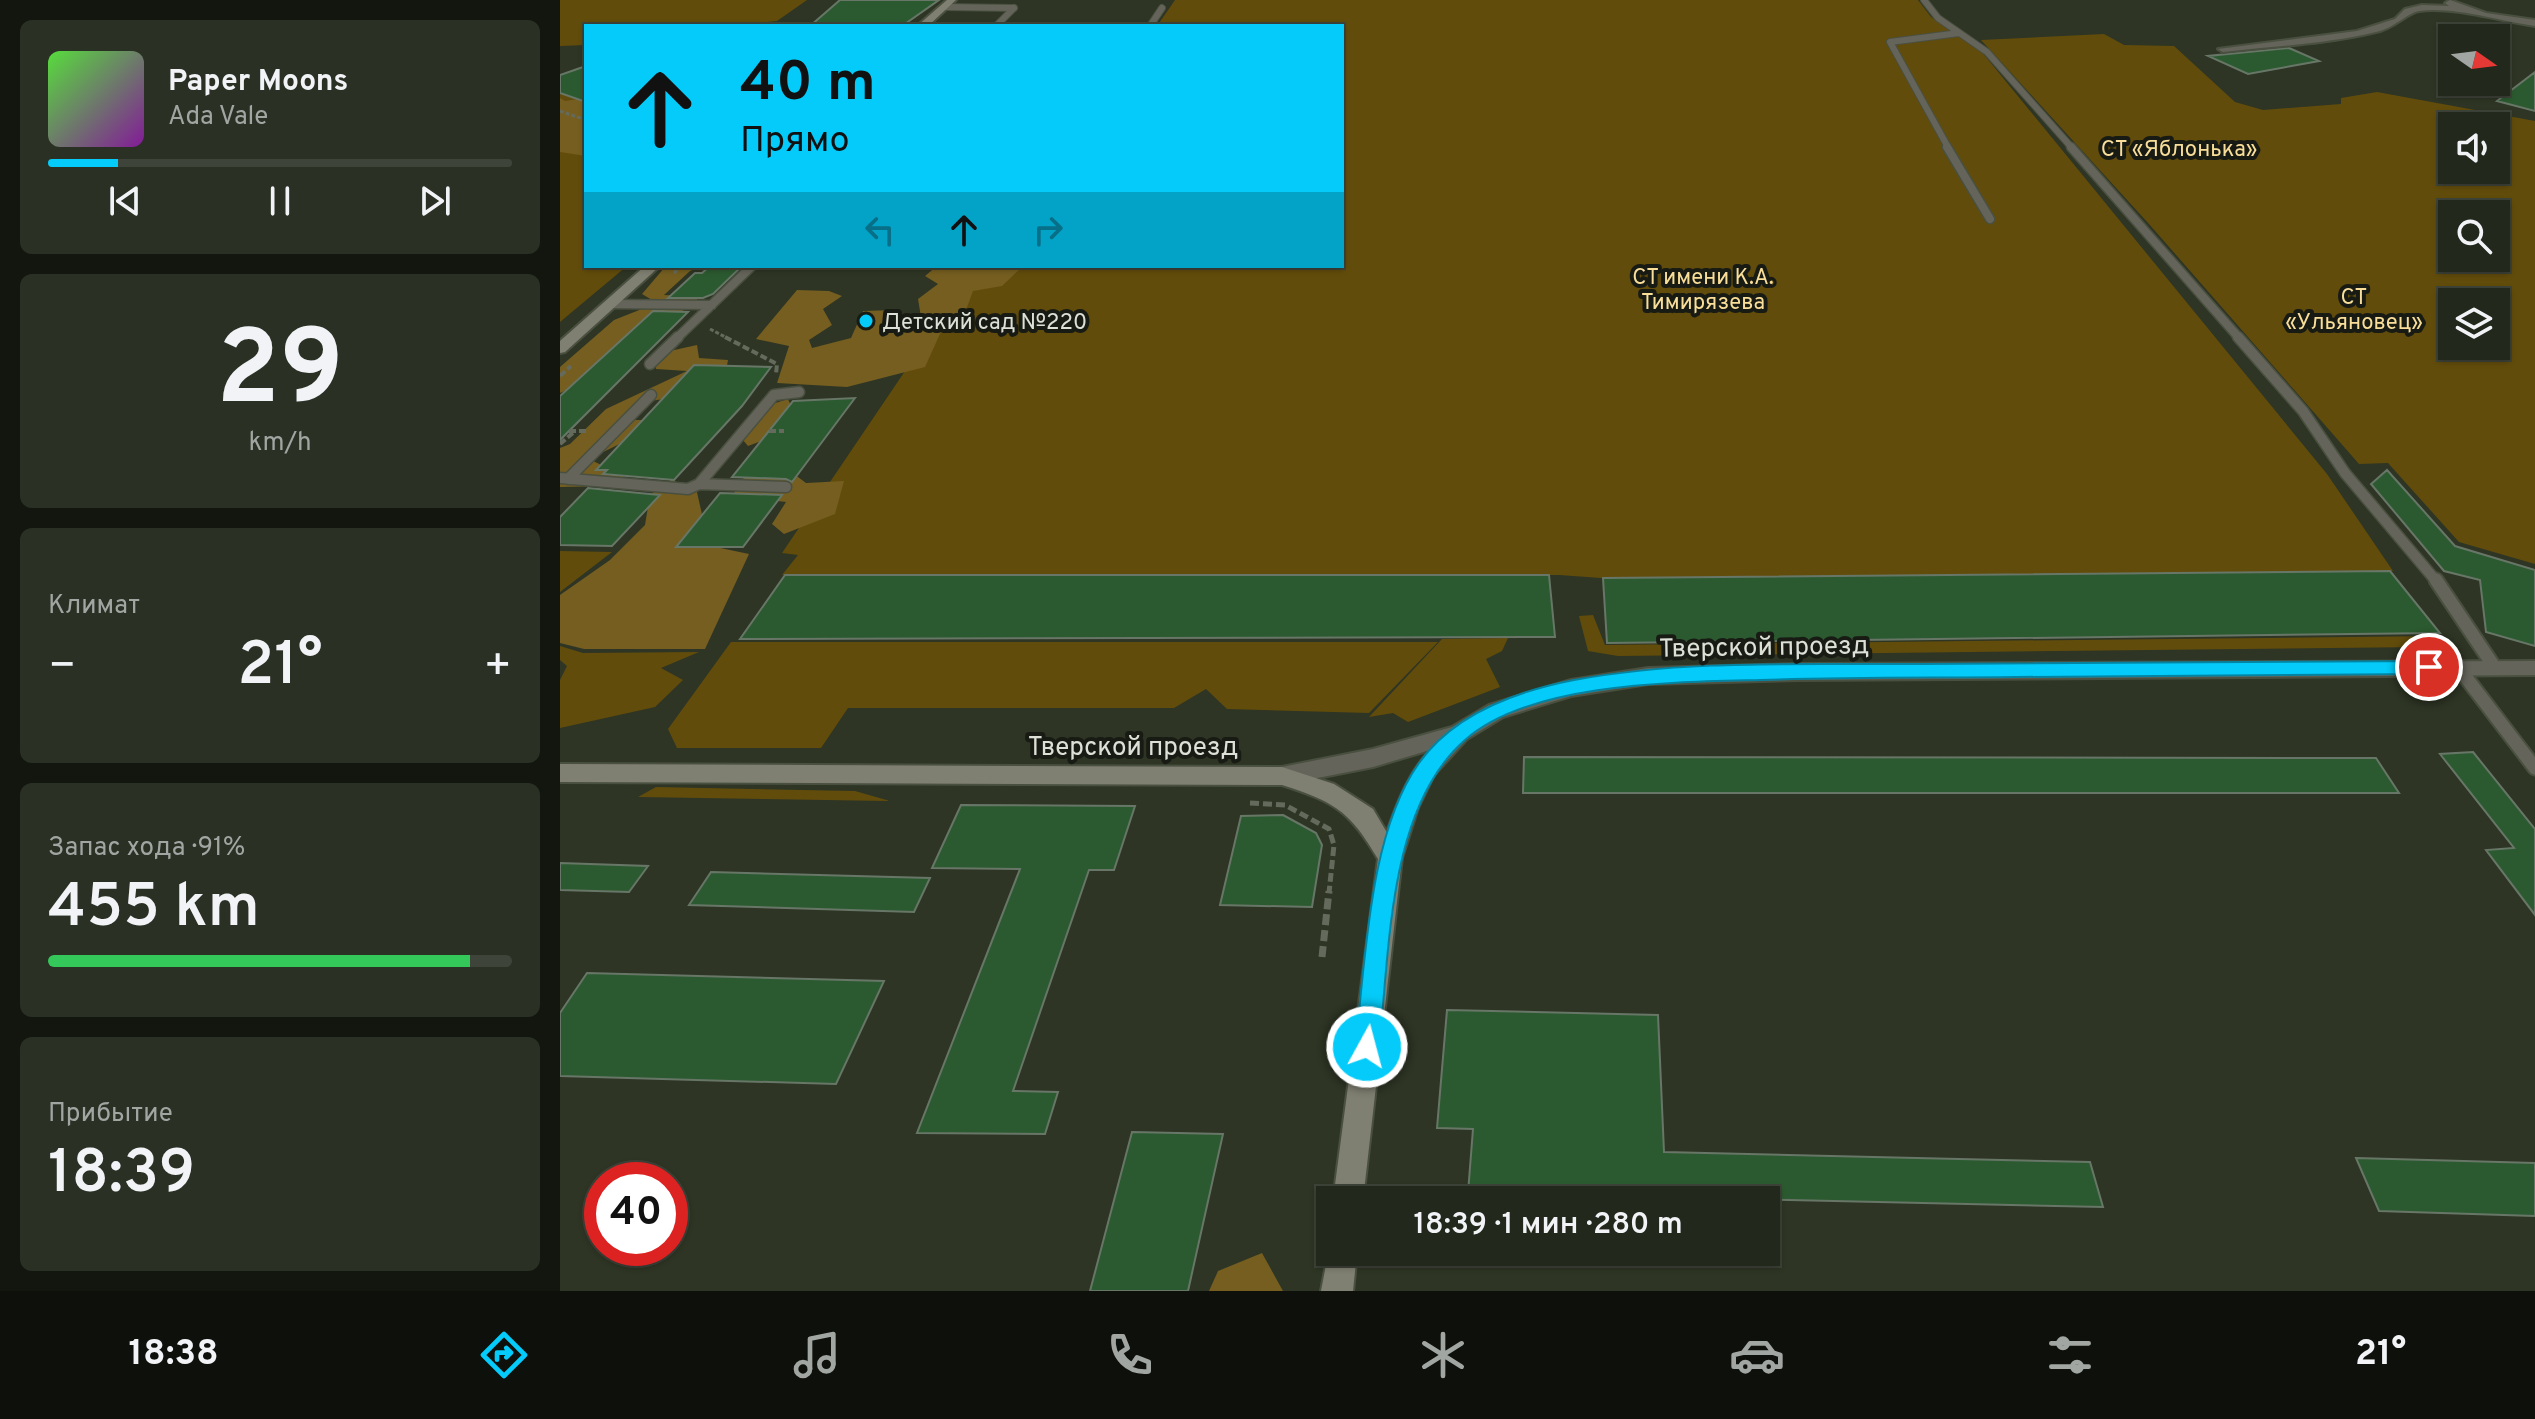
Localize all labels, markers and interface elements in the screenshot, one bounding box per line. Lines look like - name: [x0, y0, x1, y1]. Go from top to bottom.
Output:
- north arrow: [2438, 24, 2510, 96]
- map controls: [2438, 24, 2510, 360]
- text: 40 m: [740, 50, 876, 120]
- icon: ahead: [608, 56, 712, 160]
- text: Paper Moons: [168, 64, 348, 101]
- text: Ada Vale: [168, 101, 268, 134]
- button: sound: [2438, 112, 2510, 184]
- text: Прямо: [740, 119, 850, 165]
- park label: СТ «Яблонька»: [2101, 137, 2257, 164]
- icon: previous: [103, 179, 147, 223]
- icon: pause: [258, 179, 302, 223]
- icon: next: [413, 179, 457, 223]
- button: search: [2438, 200, 2510, 272]
- icon: left: [858, 208, 902, 252]
- icon: ahead: [942, 208, 986, 252]
- icon: right: [1026, 208, 1070, 252]
- park label: СТ имени К.А. Тимирязева: [1632, 265, 1774, 317]
- park label: СТ «Ульяновец»: [2285, 285, 2423, 337]
- button: layers: [2438, 288, 2510, 360]
- text: 29: [216, 309, 344, 441]
- place label: Детский сад №220: [882, 310, 1087, 337]
- marker: Детский сад №220: [857, 312, 875, 330]
- text: km/h: [248, 427, 312, 460]
- text: Климат: [48, 590, 140, 623]
- text: 21°: [238, 630, 323, 706]
- street label: Тверской проезд: [1659, 630, 1870, 667]
- pin: [2395, 633, 2463, 701]
- text: −: [48, 640, 76, 696]
- text: +: [484, 640, 512, 696]
- icon: arrive: [2407, 645, 2451, 689]
- street label: Тверской проезд: [1028, 732, 1238, 765]
- text: Запас хода · 91%: [48, 832, 245, 865]
- text: 455 km: [48, 872, 260, 948]
- position arrow: [1325, 1005, 1409, 1089]
- text: Прибытие: [48, 1098, 173, 1131]
- text: 18:39: [48, 1138, 195, 1214]
- speed limit sign: 40: [584, 1162, 688, 1266]
- text: 18:39 · 1 мин · 280 m: [1413, 1207, 1683, 1244]
- icon: directions: [476, 1327, 532, 1383]
- icon: music: [789, 1327, 845, 1383]
- icon: phone: [1102, 1327, 1158, 1383]
- icon: climate: [1415, 1327, 1471, 1383]
- icon: car: [1729, 1327, 1785, 1383]
- icon: filters: [2042, 1327, 2098, 1383]
- text: 18:38: [129, 1332, 219, 1378]
- text: 21°: [2355, 1332, 2406, 1378]

